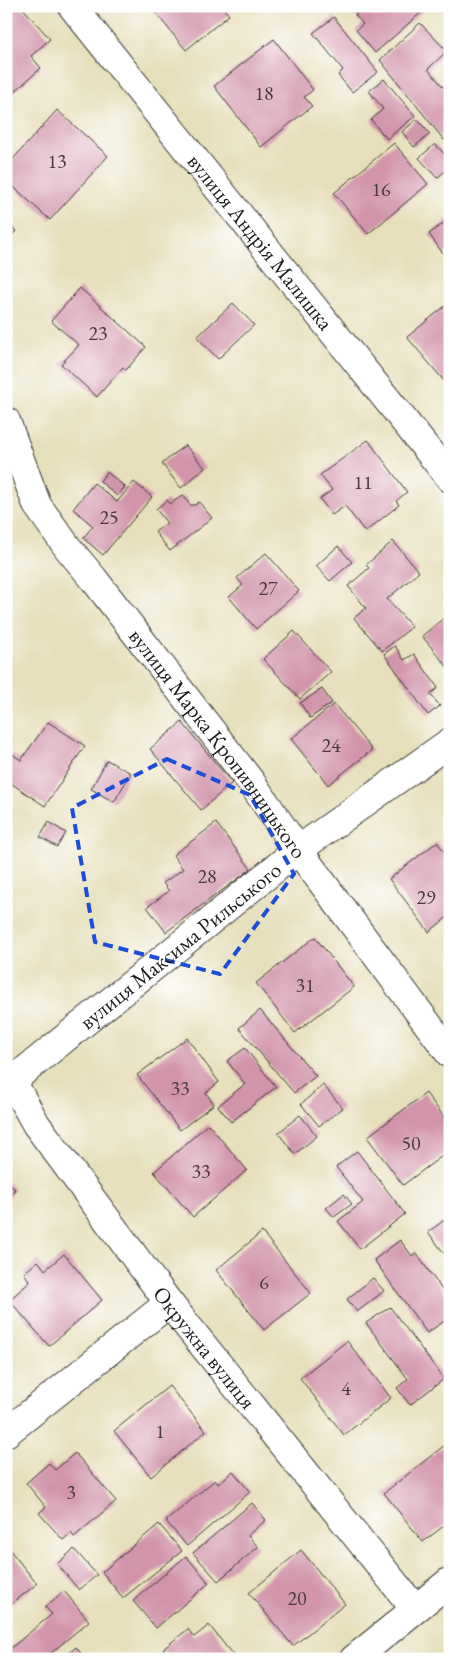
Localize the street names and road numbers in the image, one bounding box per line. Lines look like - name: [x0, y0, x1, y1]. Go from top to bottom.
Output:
- street label: вулиця Андрія Малишка: [181, 147, 340, 336]
- street label: вулиця Марка Кропивницького: [123, 622, 314, 864]
- street label: вулиця Максима Рильського: [73, 855, 287, 1036]
- street label: Окружна вулиця: [147, 1280, 263, 1415]

